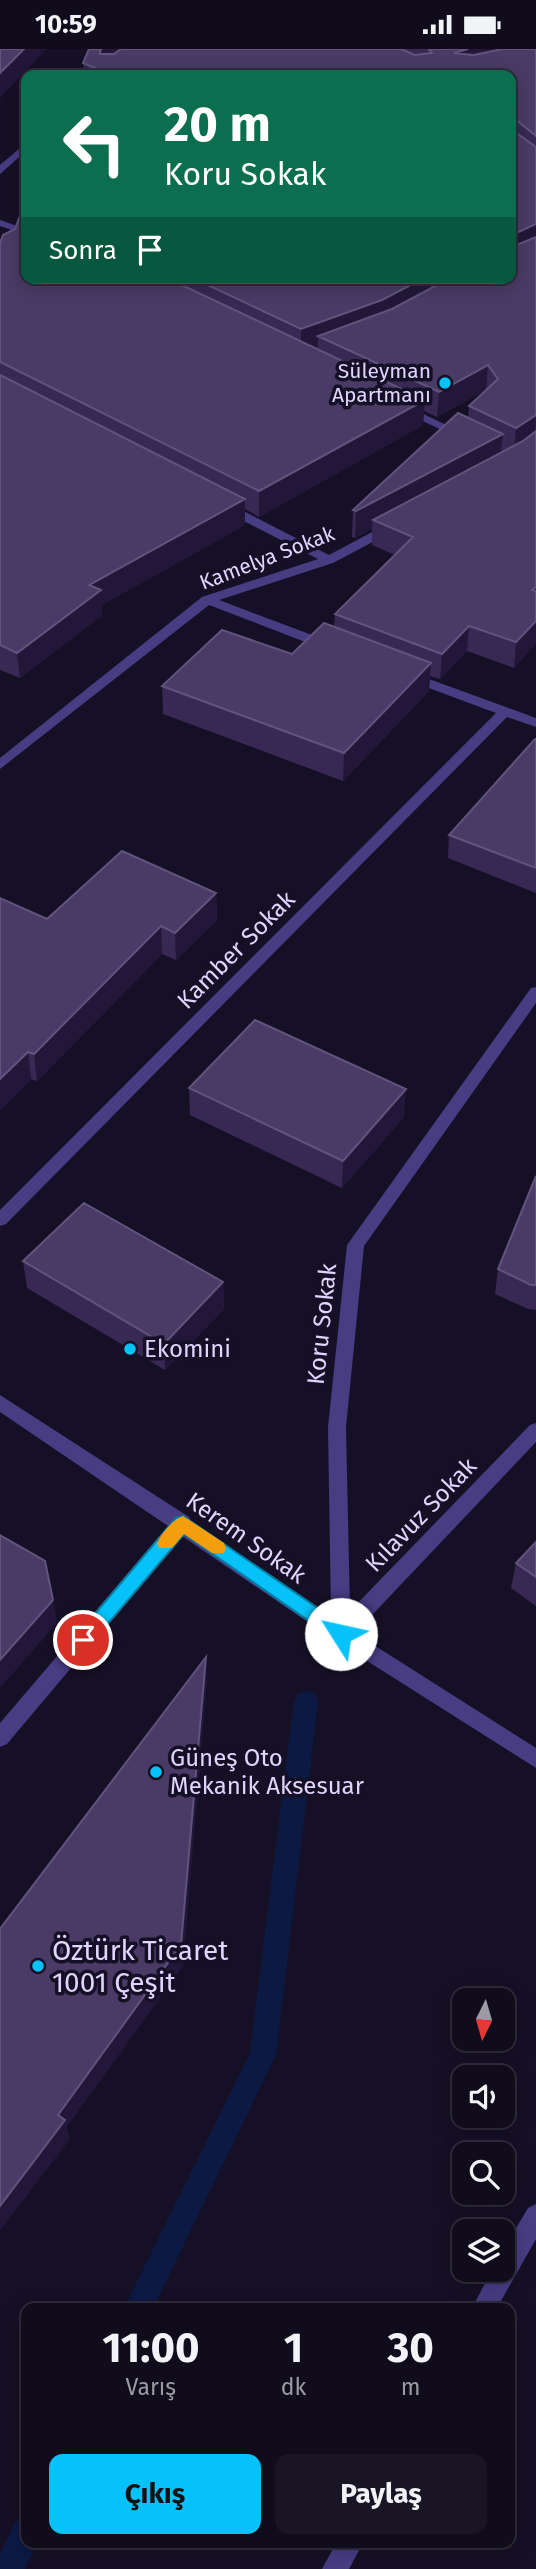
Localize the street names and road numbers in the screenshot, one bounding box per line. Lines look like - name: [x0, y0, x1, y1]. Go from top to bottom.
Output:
- street label: Kamelya Sokak: [196, 520, 338, 596]
- street label: Kamber Sokak: [171, 885, 301, 1015]
- street label: Koru Sokak: [302, 1261, 342, 1386]
- street label: Kılavuz Sokak: [360, 1452, 483, 1578]
- street label: Kerem Sokak: [181, 1486, 312, 1590]

